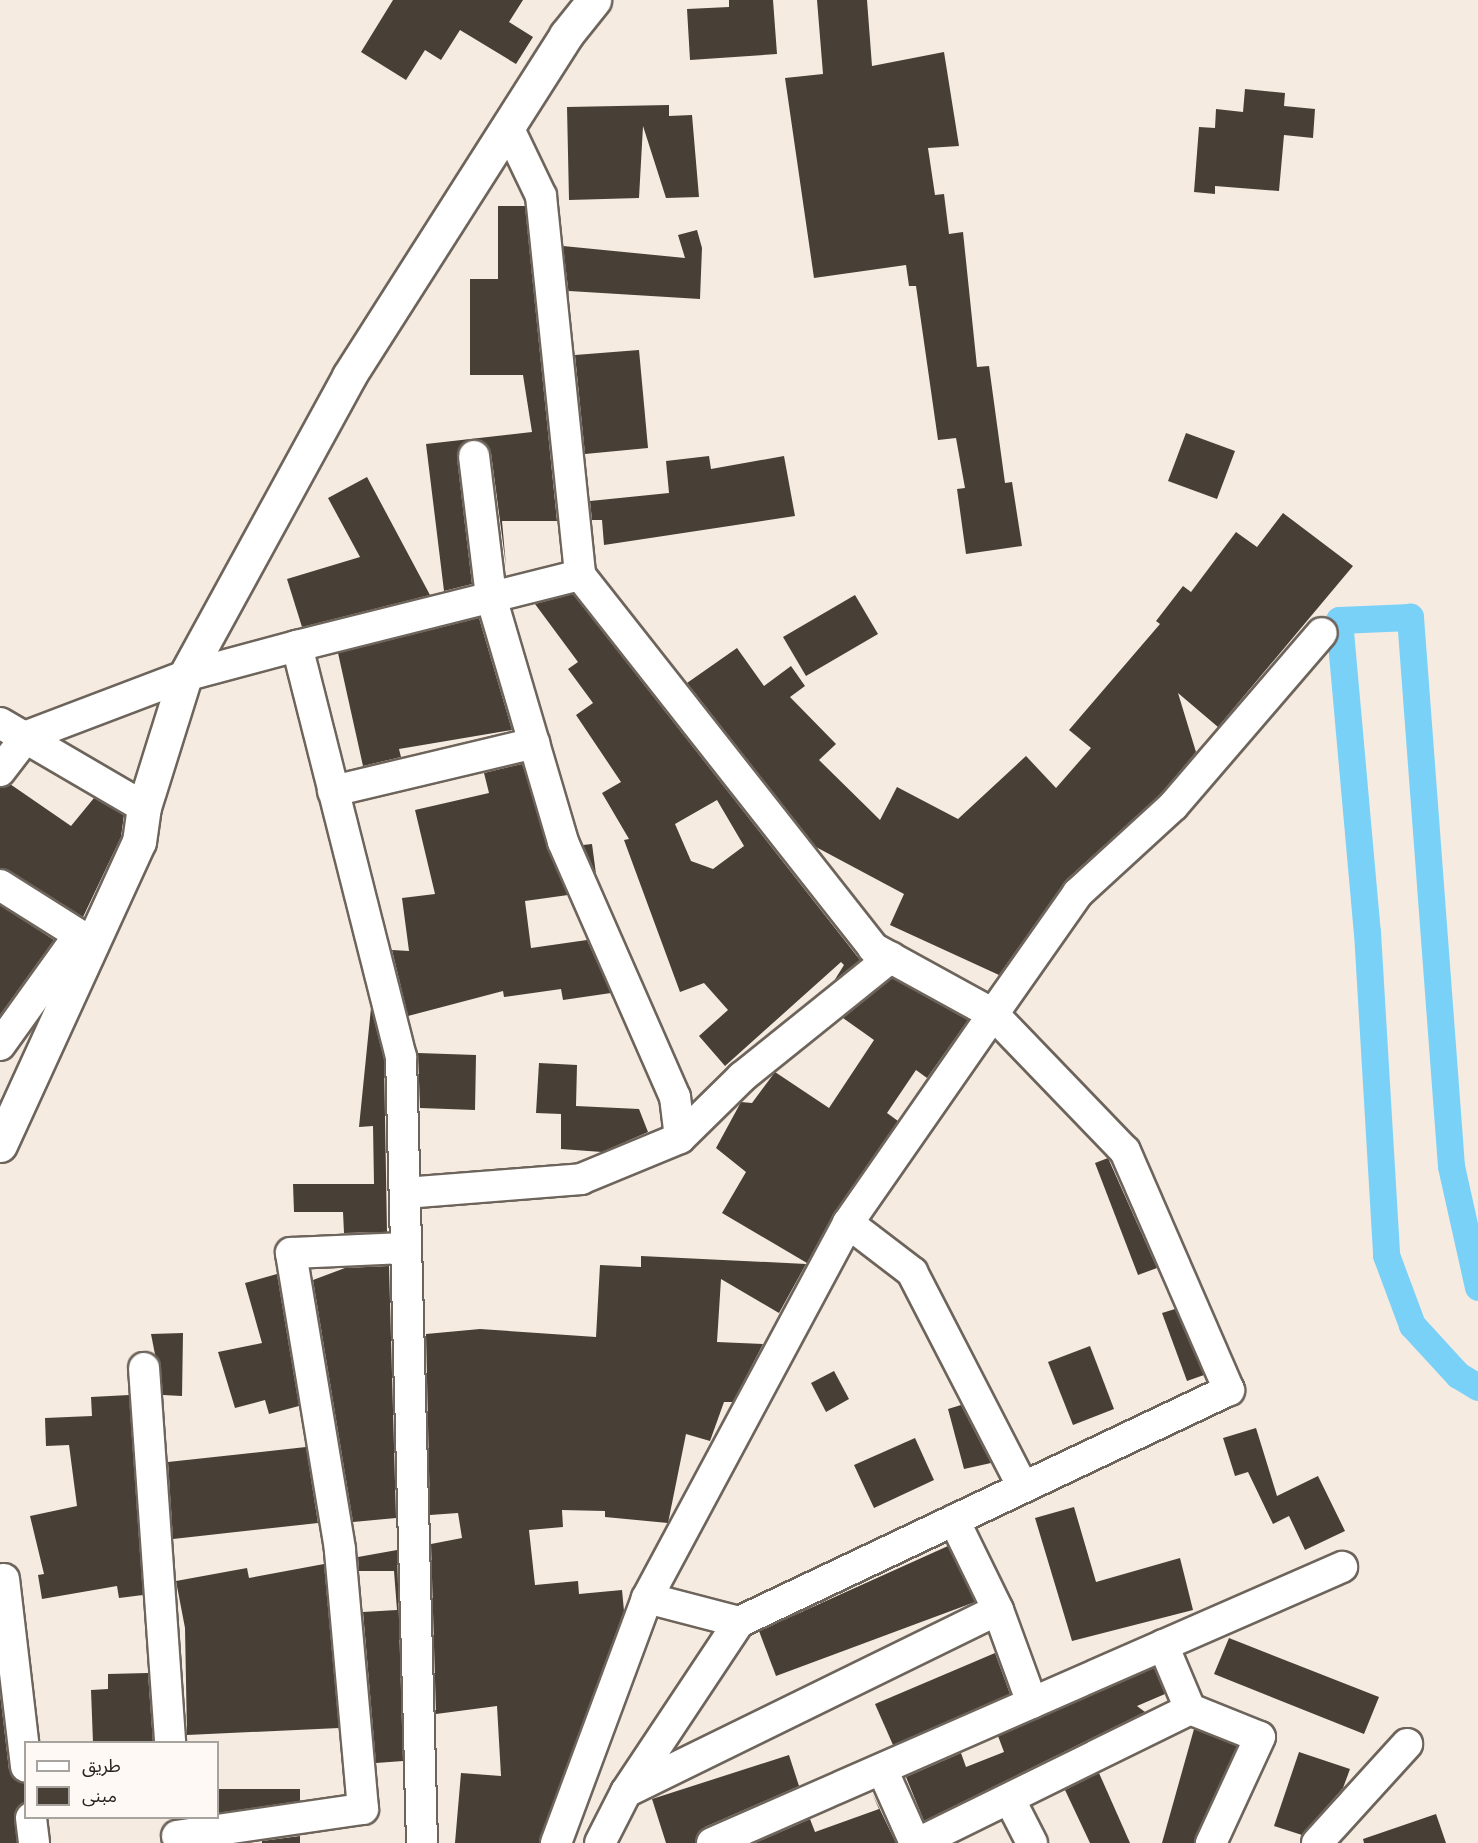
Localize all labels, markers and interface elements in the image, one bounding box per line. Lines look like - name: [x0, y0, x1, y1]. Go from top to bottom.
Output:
- legend: [24, 1741, 219, 1819]
- text: طريق: [82, 1754, 121, 1779]
- text: مبنى: [82, 1784, 117, 1809]

